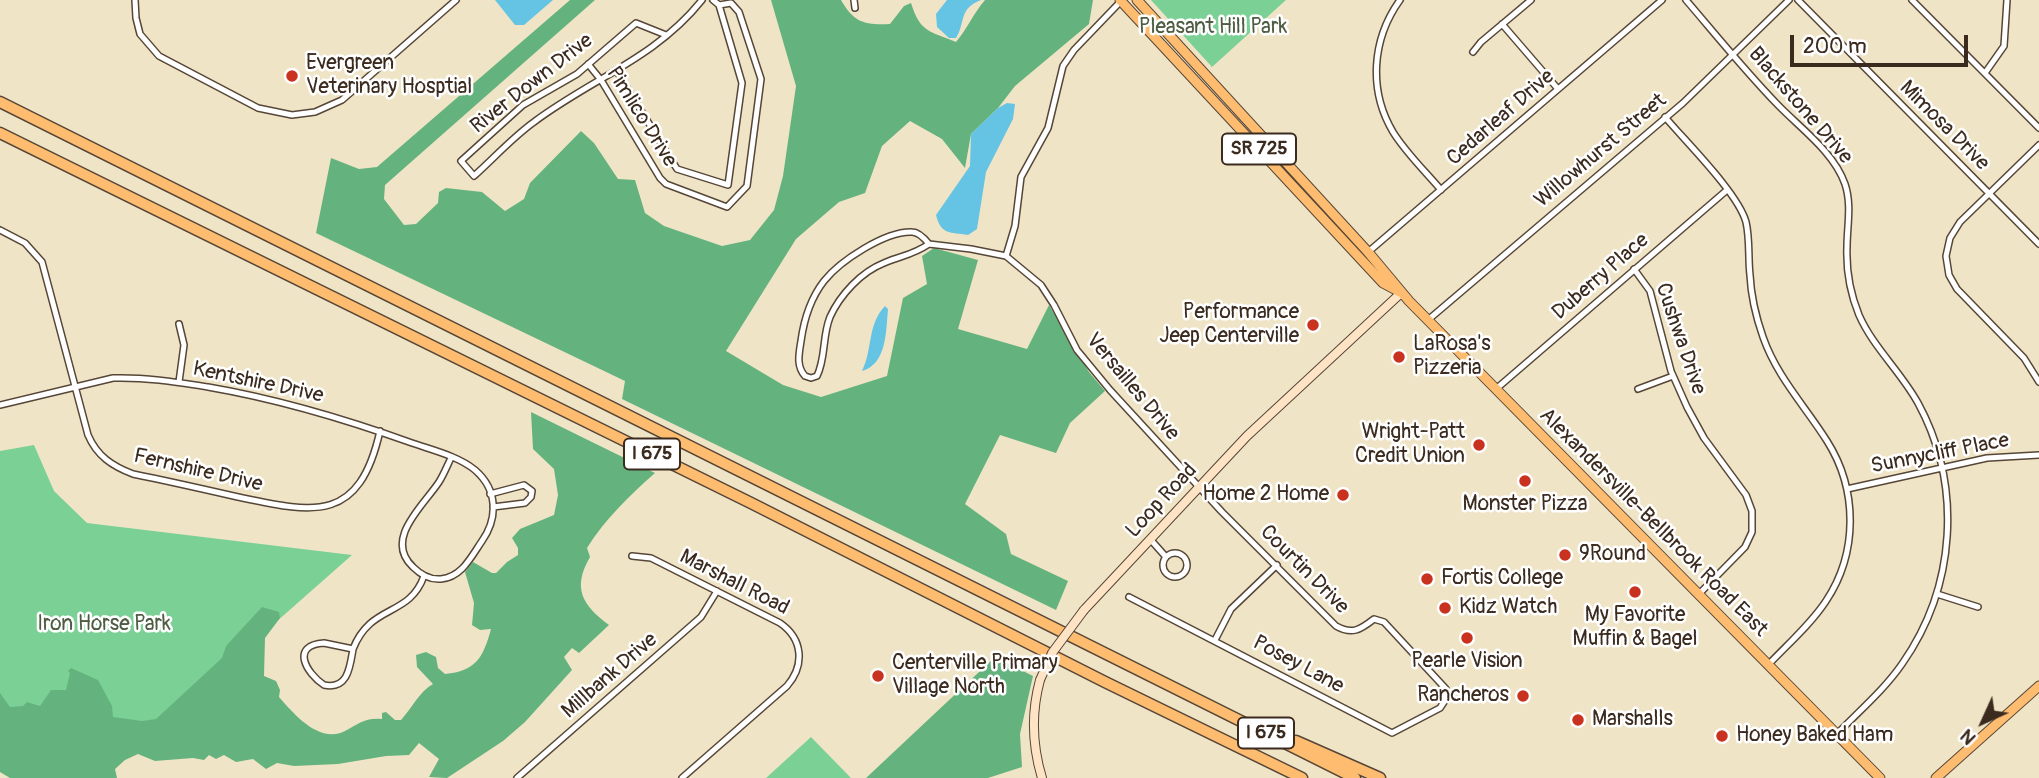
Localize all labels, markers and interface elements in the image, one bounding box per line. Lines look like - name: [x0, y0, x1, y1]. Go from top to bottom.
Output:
- park label: Pleasant Hill Park: [1139, 15, 1287, 41]
- scale bar: [1794, 21, 1972, 65]
- street label: River Down Drive: [466, 28, 598, 140]
- text: 200 m: [1803, 33, 1867, 60]
- street label: Blackstone Drive: [1742, 42, 1858, 170]
- place label: Evergreen Veterinary Hosptial: [306, 51, 472, 101]
- street label: Pimlico Drive: [600, 62, 682, 172]
- street label: Cedarleaf Drive: [1442, 65, 1560, 171]
- marker: Evergreen Veterinary Hosptial: [284, 68, 300, 84]
- street label: Mimosa Drive: [1894, 76, 1994, 176]
- street label: Willowhurst Street: [1530, 89, 1672, 213]
- road number: SR 725: [1222, 134, 1296, 164]
- street label: Duberry Place: [1547, 228, 1655, 326]
- street label: Cushwa Drive: [1649, 280, 1711, 398]
- place label: Performance Jeep Centerville: [1159, 300, 1299, 350]
- marker: Performance Jeep Centerville: [1305, 317, 1321, 333]
- street label: Versailles Drive: [1080, 328, 1184, 446]
- place label: LaRosa's Pizzeria: [1413, 332, 1491, 382]
- marker: LaRosa's Pizzeria: [1391, 349, 1407, 365]
- street label: Kentshire Drive: [190, 357, 326, 409]
- street label: Alexandersville-Bellbrook Road East: [1534, 404, 1772, 642]
- place label: Wright-Patt Credit Union: [1355, 420, 1465, 470]
- street label: Sunnycliff Place: [1869, 428, 2011, 480]
- marker: Wright-Patt Credit Union: [1471, 437, 1487, 453]
- road number: I 675: [624, 438, 680, 470]
- street label: Fernshire Drive: [131, 444, 265, 498]
- street label: Loop Road: [1121, 459, 1203, 543]
- marker: Monster Pizza: [1517, 473, 1533, 489]
- place label: Home 2 Home: [1202, 482, 1329, 508]
- marker: Home 2 Home: [1335, 487, 1351, 503]
- place label: Monster Pizza: [1463, 492, 1587, 518]
- street label: Courtin Drive: [1254, 520, 1354, 620]
- place label: 9Round: [1579, 542, 1646, 568]
- street label: Marshall Road: [675, 545, 793, 621]
- marker: 9Round: [1557, 547, 1573, 563]
- place label: Fortis College: [1441, 566, 1563, 592]
- marker: Fortis College: [1419, 571, 1435, 587]
- marker: My Favorite Muffin & Bagel: [1627, 584, 1643, 600]
- place label: Kidz Watch: [1459, 595, 1557, 621]
- marker: Kidz Watch: [1437, 600, 1453, 616]
- place label: My Favorite Muffin & Bagel: [1573, 603, 1697, 653]
- park label: Iron Horse Park: [37, 612, 171, 638]
- street label: Millbank Drive: [557, 628, 663, 724]
- marker: Pearle Vision: [1459, 630, 1475, 646]
- street label: Posey Lane: [1248, 631, 1348, 699]
- place label: Pearle Vision: [1411, 649, 1523, 675]
- place label: Centerville Primary Village North: [892, 651, 1058, 701]
- marker: Centerville Primary Village North: [870, 668, 886, 684]
- place label: Rancheros: [1417, 683, 1509, 709]
- north arrow: [1948, 687, 2018, 757]
- marker: Rancheros: [1515, 688, 1531, 704]
- place label: Marshalls: [1592, 707, 1673, 733]
- marker: Marshalls: [1570, 712, 1586, 728]
- road number: I 675: [1238, 718, 1294, 748]
- place label: Honey Baked Ham: [1736, 723, 1893, 749]
- text: N: [1955, 724, 1981, 750]
- marker: Honey Baked Ham: [1714, 728, 1730, 744]

